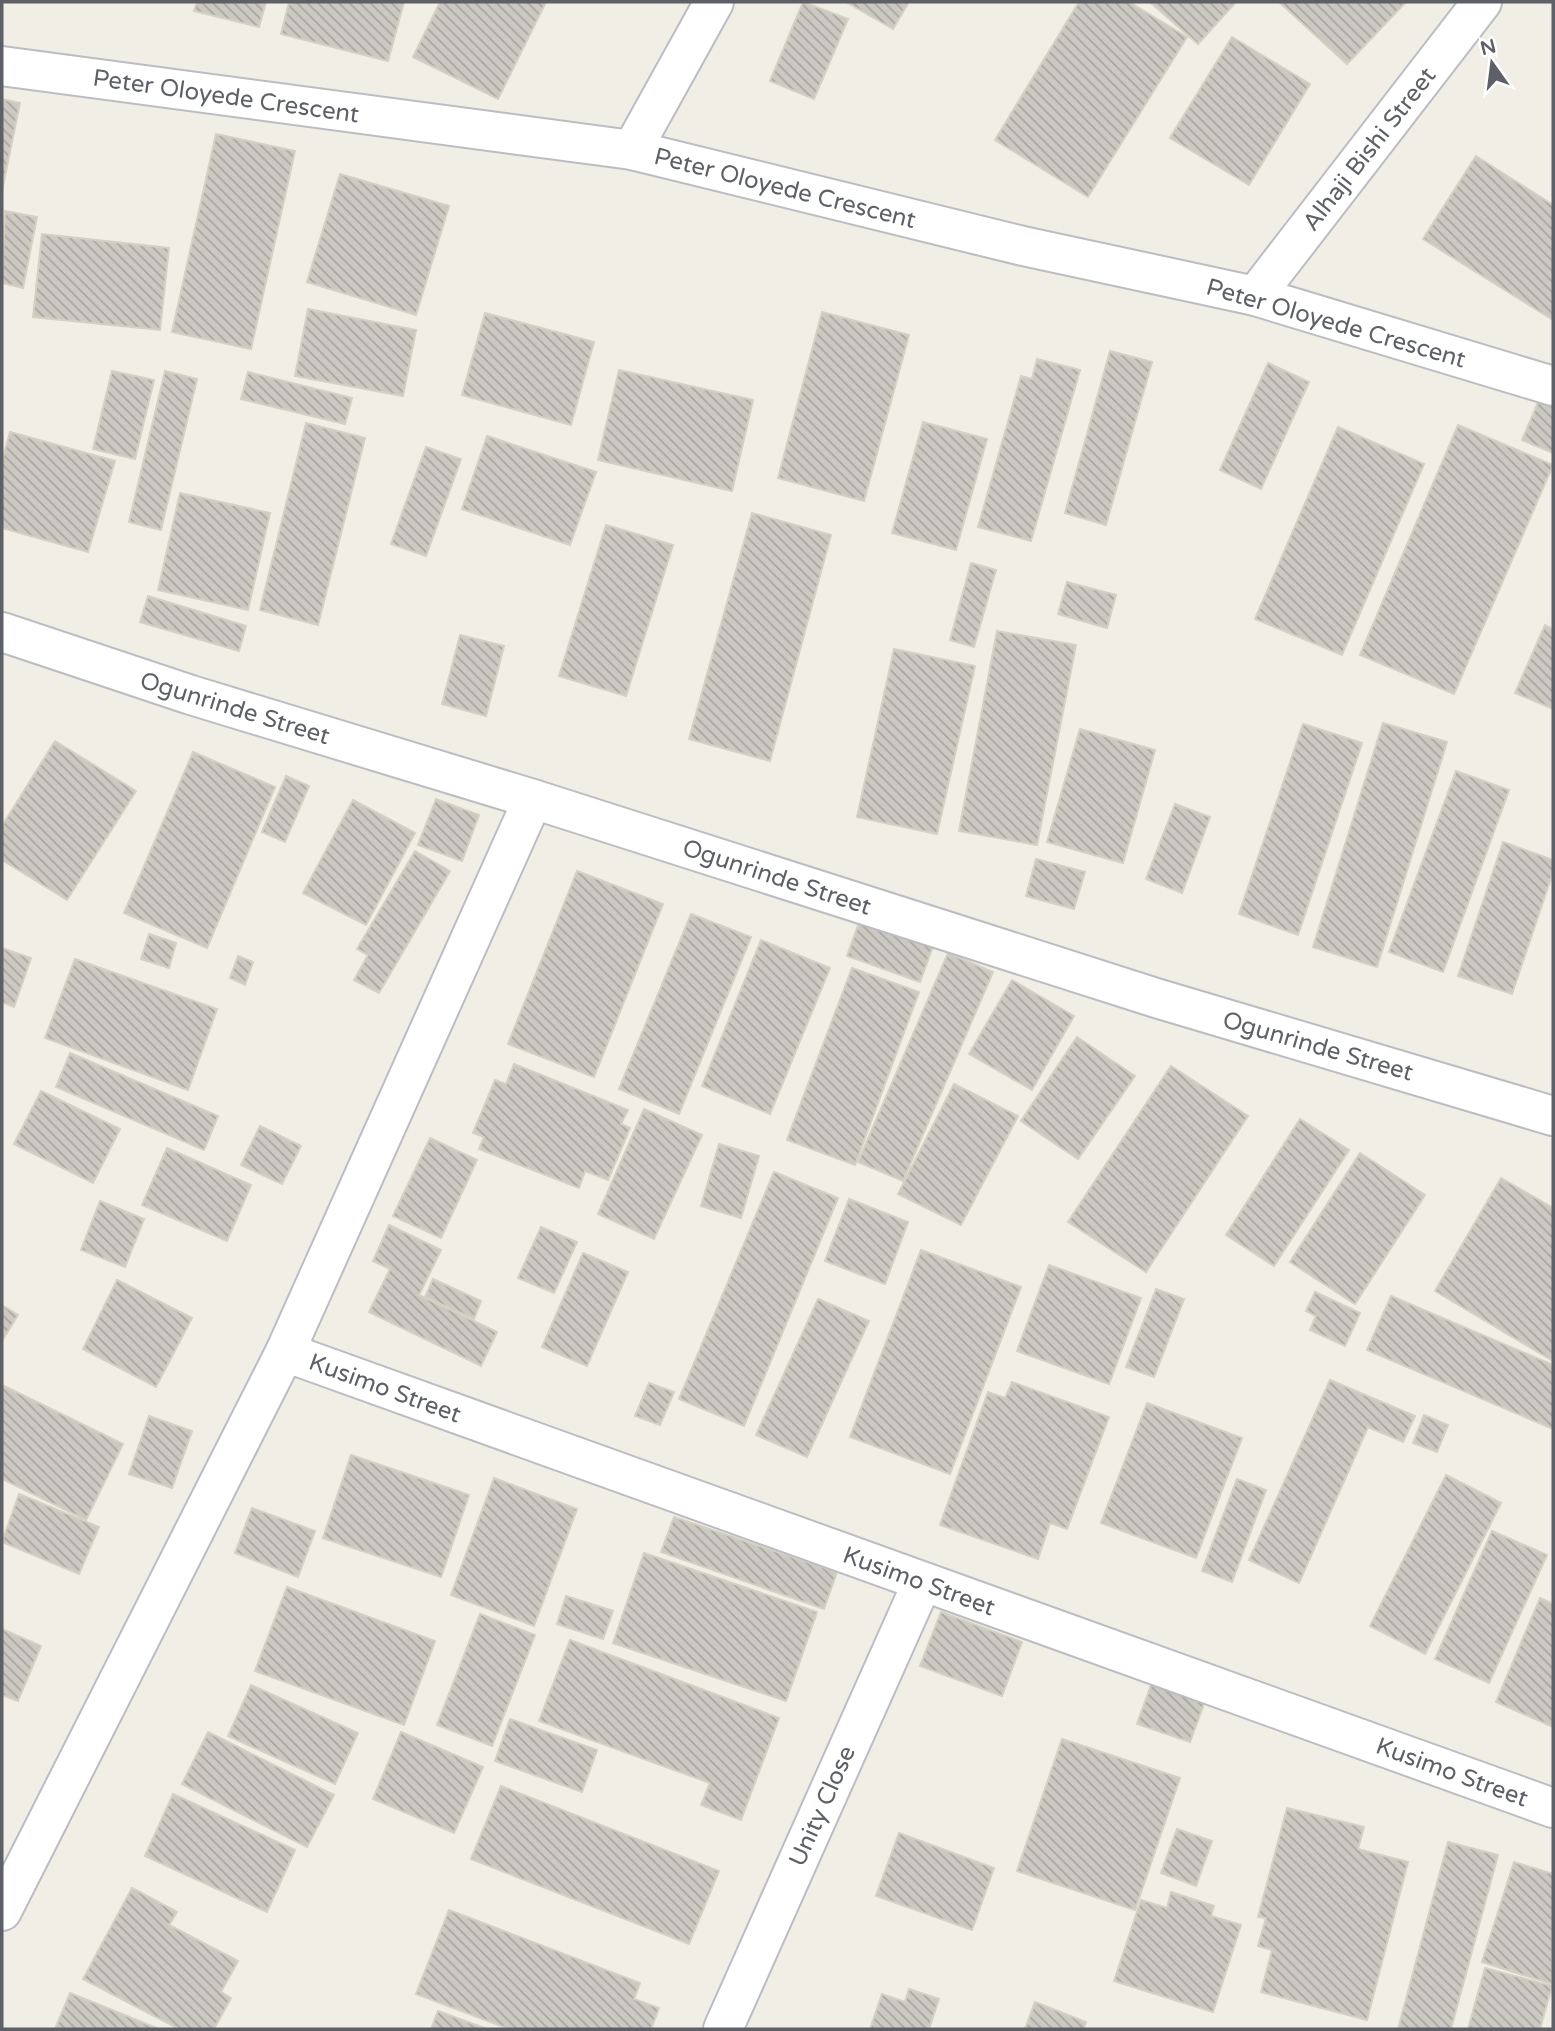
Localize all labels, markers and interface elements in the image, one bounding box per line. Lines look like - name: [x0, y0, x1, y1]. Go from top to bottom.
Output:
- north arrow: [1457, 28, 1527, 98]
- text: N: [1478, 35, 1498, 60]
- street label: Alhaji Bishi Street: [1297, 62, 1442, 237]
- street label: Peter Oloyede Crescent: [91, 63, 361, 130]
- street label: Peter Oloyede Crescent: [651, 142, 919, 235]
- street label: Peter Oloyede Crescent: [1203, 273, 1469, 374]
- street label: Ogunrinde Street: [137, 666, 333, 751]
- street label: Ogunrinde Street: [679, 833, 875, 922]
- street label: Ogunrinde Street: [1219, 1005, 1416, 1088]
- street label: Kusimo Street: [305, 1348, 465, 1429]
- street label: Kusimo Street: [839, 1541, 999, 1622]
- street label: Kusimo Street: [1372, 1732, 1532, 1813]
- street label: Unity Close: [783, 1741, 862, 1871]

